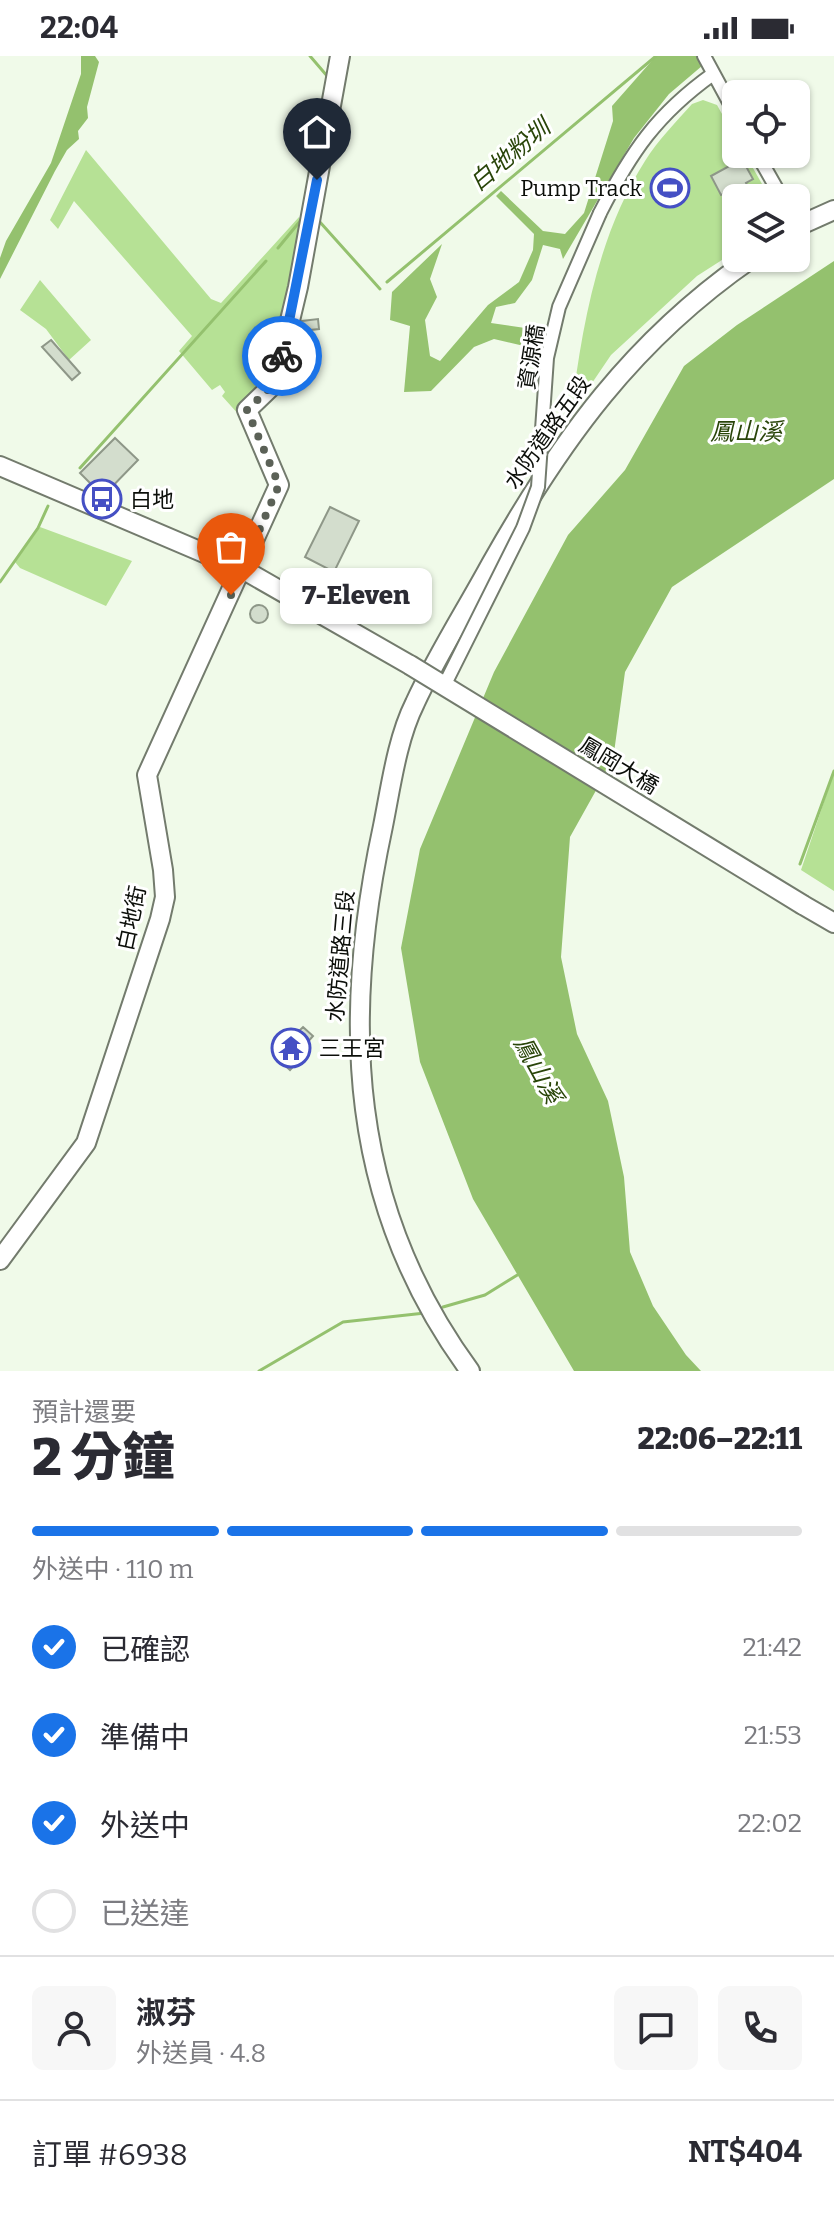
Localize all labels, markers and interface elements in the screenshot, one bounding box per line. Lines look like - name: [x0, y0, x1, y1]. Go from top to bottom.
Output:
- text: 22:04: [40, 10, 118, 46]
- map controls: [722, 80, 810, 272]
- button: locate: [722, 80, 810, 168]
- pin: [283, 98, 351, 180]
- icon: home: [295, 110, 339, 154]
- water label: 白地粉圳: [464, 111, 558, 197]
- sports icon: Pump Track: [649, 167, 691, 209]
- place label: Pump Track: [520, 175, 643, 202]
- button: layers: [722, 184, 810, 272]
- courier: [242, 316, 322, 396]
- street label: 資源橋: [513, 322, 550, 392]
- icon: bike: [260, 334, 304, 378]
- street label: 水防道路五段: [498, 370, 596, 494]
- water label: 鳳山溪: [710, 418, 785, 446]
- bus stop icon: 白地: [81, 478, 123, 520]
- place label: 白地: [130, 486, 174, 513]
- pin: [197, 513, 265, 595]
- icon: bag: [209, 525, 253, 569]
- callout: 7-Eleven: [279, 567, 431, 623]
- text: 7-Eleven: [302, 580, 410, 611]
- street label: 鳳岡大橋: [574, 731, 663, 800]
- street label: 白地街: [111, 883, 152, 953]
- street label: 水防道路三段: [321, 889, 360, 1023]
- temple icon: 三王宮: [270, 1027, 312, 1069]
- water label: 鳳山溪: [508, 1032, 569, 1111]
- place label: 三王宮: [319, 1035, 385, 1062]
- text: 預計還要: [32, 1397, 136, 1428]
- text: 22:06–22:11: [638, 1421, 802, 1457]
- text: 2 分鐘: [32, 1426, 175, 1489]
- text: 外送中 · 110 m: [32, 1554, 194, 1585]
- icon: check: [32, 1625, 76, 1669]
- text: 已確認: [100, 1632, 190, 1668]
- text: 21:42: [742, 1632, 802, 1663]
- icon: check: [32, 1713, 76, 1757]
- text: 準備中: [100, 1720, 190, 1756]
- text: 21:53: [744, 1720, 802, 1751]
- icon: check: [32, 1801, 76, 1845]
- text: 外送中: [100, 1808, 190, 1844]
- text: 22:02: [737, 1808, 802, 1839]
- text: 已送達: [100, 1896, 190, 1932]
- button: person: [32, 1986, 116, 2070]
- button: chat: [614, 1986, 698, 2070]
- button: phone: [718, 1986, 802, 2070]
- text: 淑芬: [136, 1995, 196, 2031]
- text: 外送員 · 4.8: [136, 2038, 266, 2069]
- text: NT$404: [688, 2134, 802, 2170]
- text: 訂單 #6938: [32, 2137, 188, 2173]

